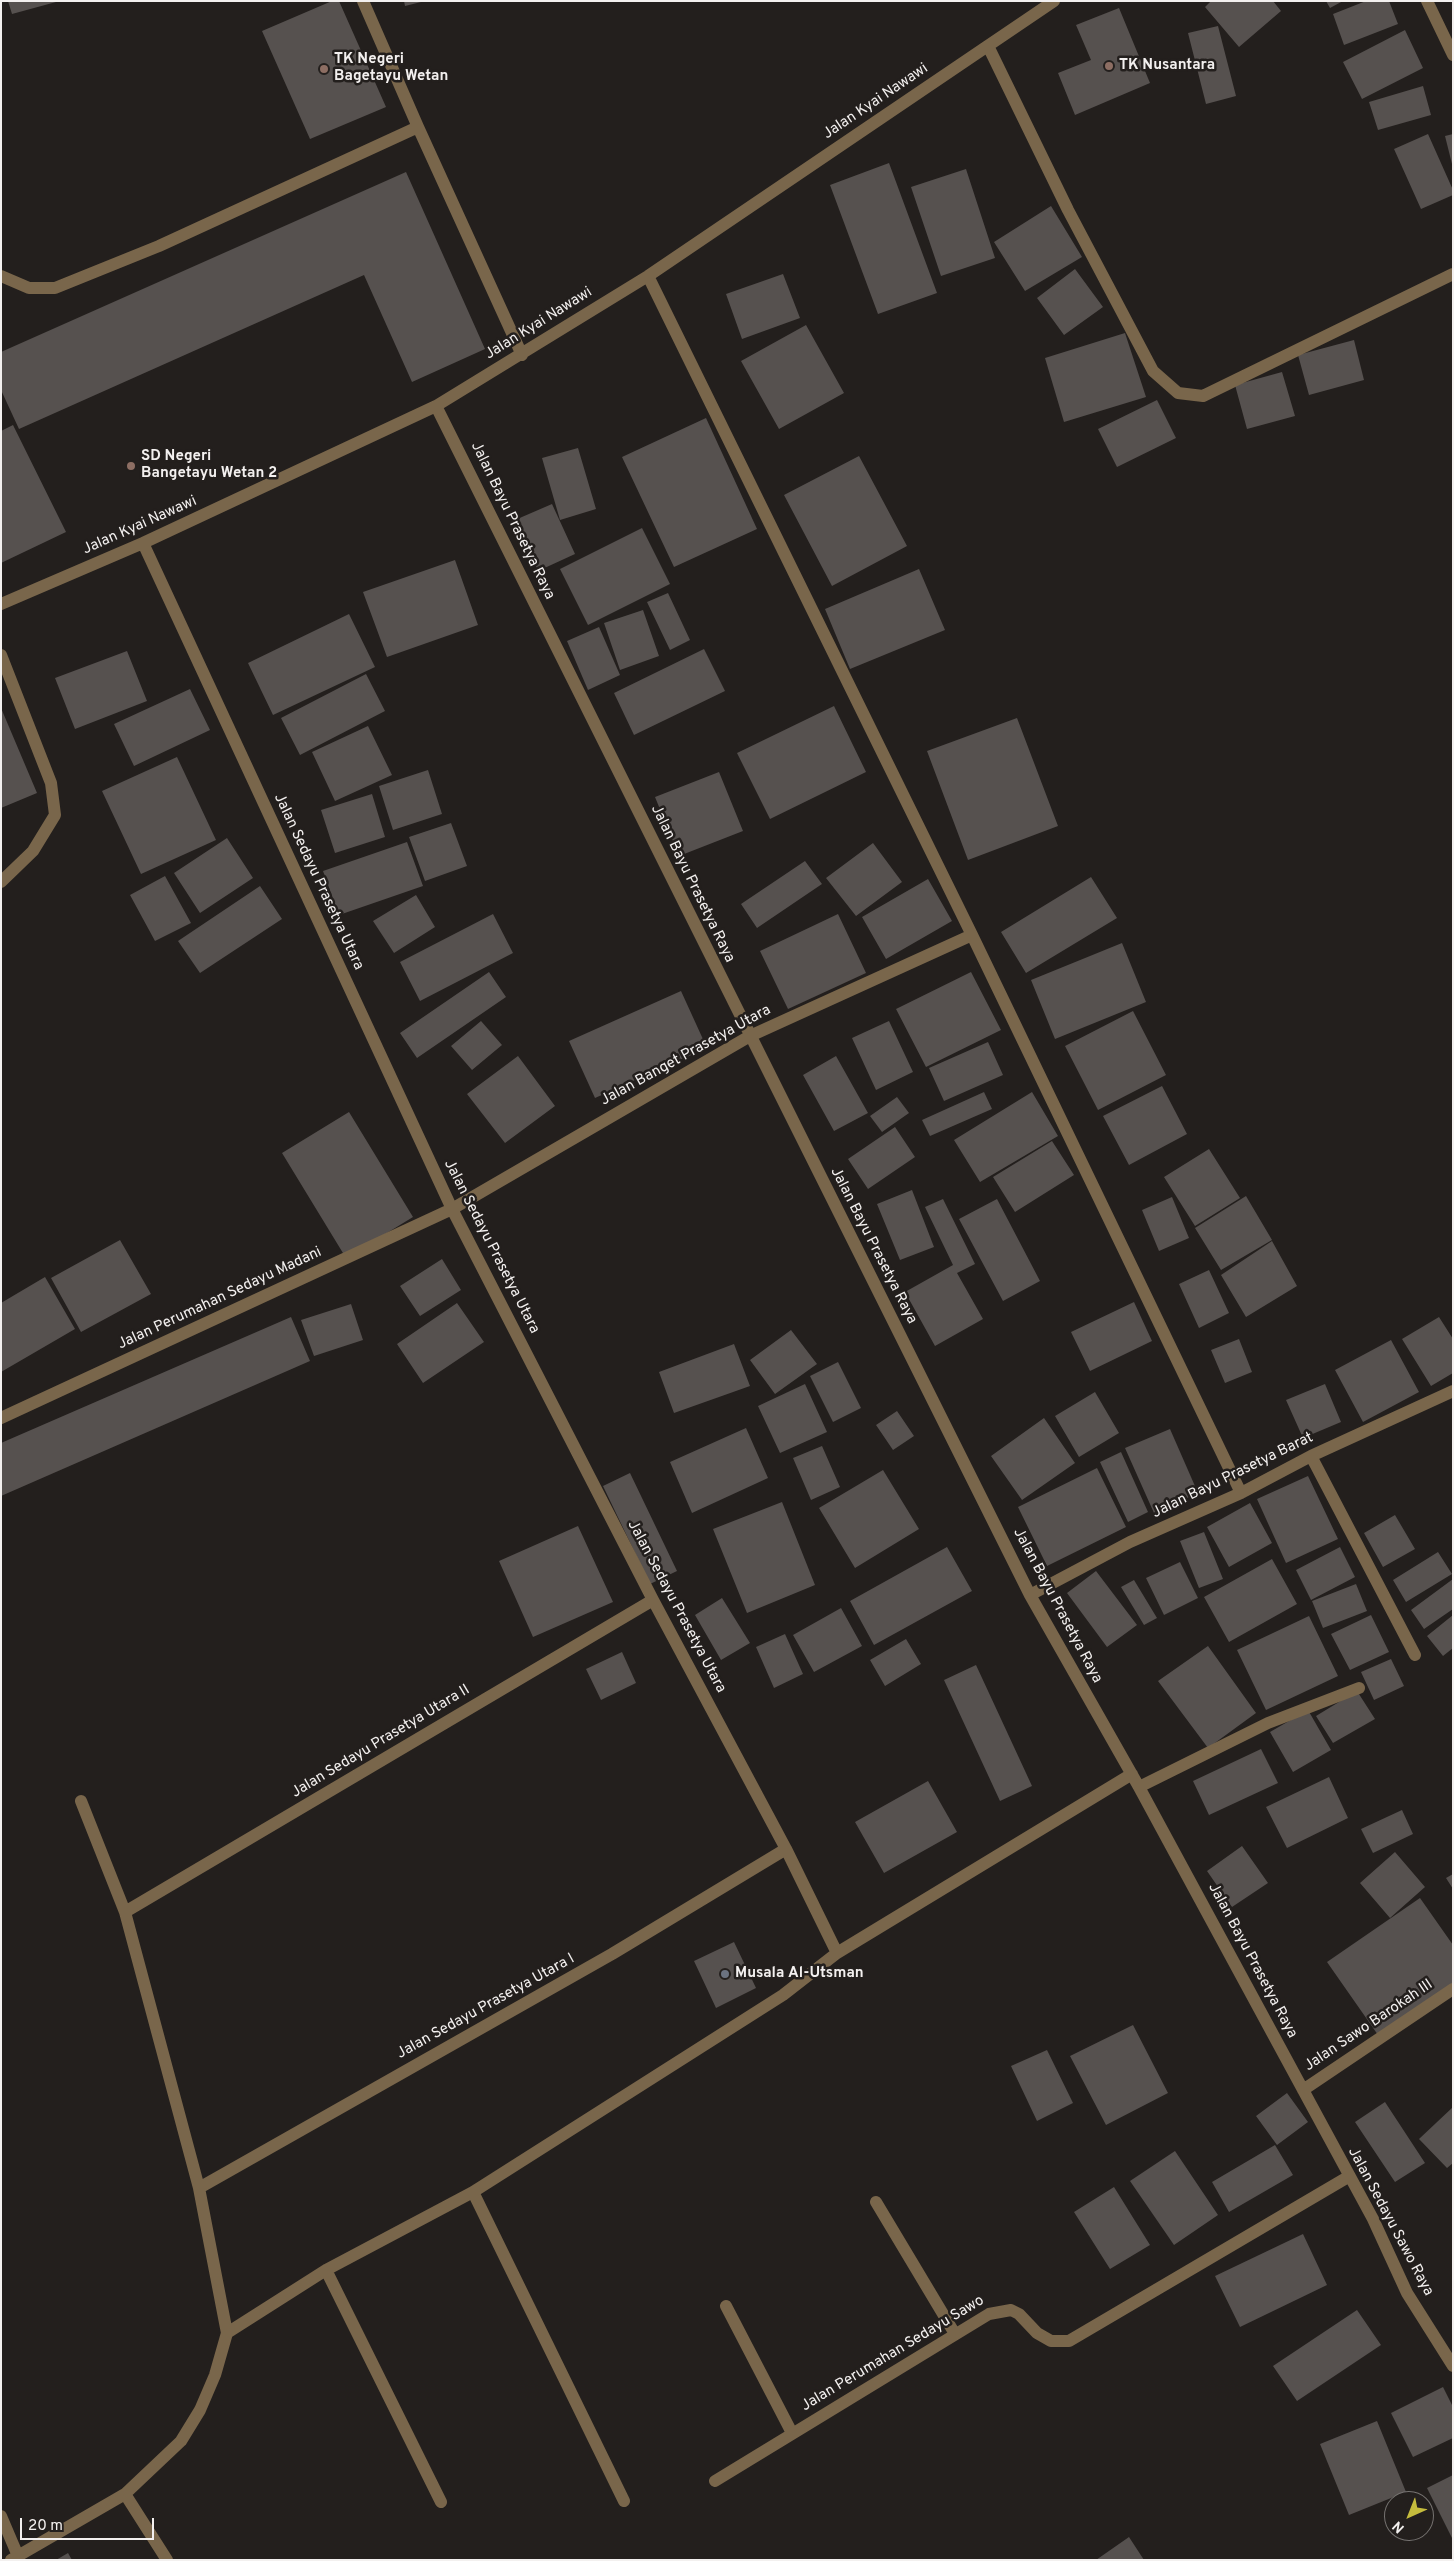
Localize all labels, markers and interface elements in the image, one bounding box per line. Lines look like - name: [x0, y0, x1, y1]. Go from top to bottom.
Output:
- place label: TK Negeri Bagetayu Wetan: [334, 51, 448, 86]
- place label: TK Nusantara: [1119, 57, 1215, 75]
- street label: Jalan Kyai Nawawi: [820, 60, 932, 144]
- marker: TK Nusantara: [1103, 60, 1115, 72]
- marker: TK Negeri Bagetayu Wetan: [318, 63, 330, 75]
- street label: Jalan Kyai Nawawi: [482, 284, 596, 364]
- street label: Jalan Bayu Prasetya Raya: [466, 439, 558, 603]
- place label: SD Negeri Bangetayu Wetan 2: [141, 448, 277, 483]
- marker: SD Negeri Bangetayu Wetan 2: [125, 460, 137, 472]
- street label: Jalan Kyai Nawawi: [80, 493, 200, 559]
- street label: Jalan Sedayu Prasetya Utara: [269, 791, 367, 973]
- street label: Jalan Bayu Prasetya Raya: [646, 802, 738, 966]
- street label: Jalan Banget Prasetya Utara: [598, 1002, 774, 1110]
- street label: Jalan Sedayu Prasetya Utara: [439, 1157, 543, 1337]
- street label: Jalan Bayu Prasetya Raya: [826, 1165, 920, 1327]
- street label: Jalan Perumahan Sedayu Madani: [115, 1244, 325, 1354]
- street label: Jalan Bayu Prasetya Barat: [1150, 1429, 1316, 1523]
- street label: Jalan Sedayu Prasetya Utara: [623, 1518, 729, 1696]
- street label: Jalan Bayu Prasetya Raya: [1008, 1525, 1106, 1687]
- street label: Jalan Sedayu Prasetya Utara II: [289, 1682, 473, 1802]
- street label: Jalan Bayu Prasetya Raya: [1203, 1880, 1301, 2042]
- street label: Jalan Sedayu Prasetya Utara I: [394, 1951, 578, 2063]
- place label: Musala Al-Utsman: [735, 1965, 864, 1983]
- marker: Musala Al-Utsman: [719, 1968, 731, 1980]
- street label: Jalan Sawo Barokah III: [1301, 1976, 1437, 2076]
- street label: Jalan Sedayu Sawo Raya: [1343, 2145, 1437, 2299]
- street label: Jalan Perumahan Sedayu Sawo: [798, 2292, 988, 2416]
- north arrow: [1384, 2491, 1434, 2541]
- scale bar: [22, 2508, 156, 2540]
- text: 20 m: [28, 2517, 63, 2536]
- text: N: [1389, 2517, 1408, 2536]

